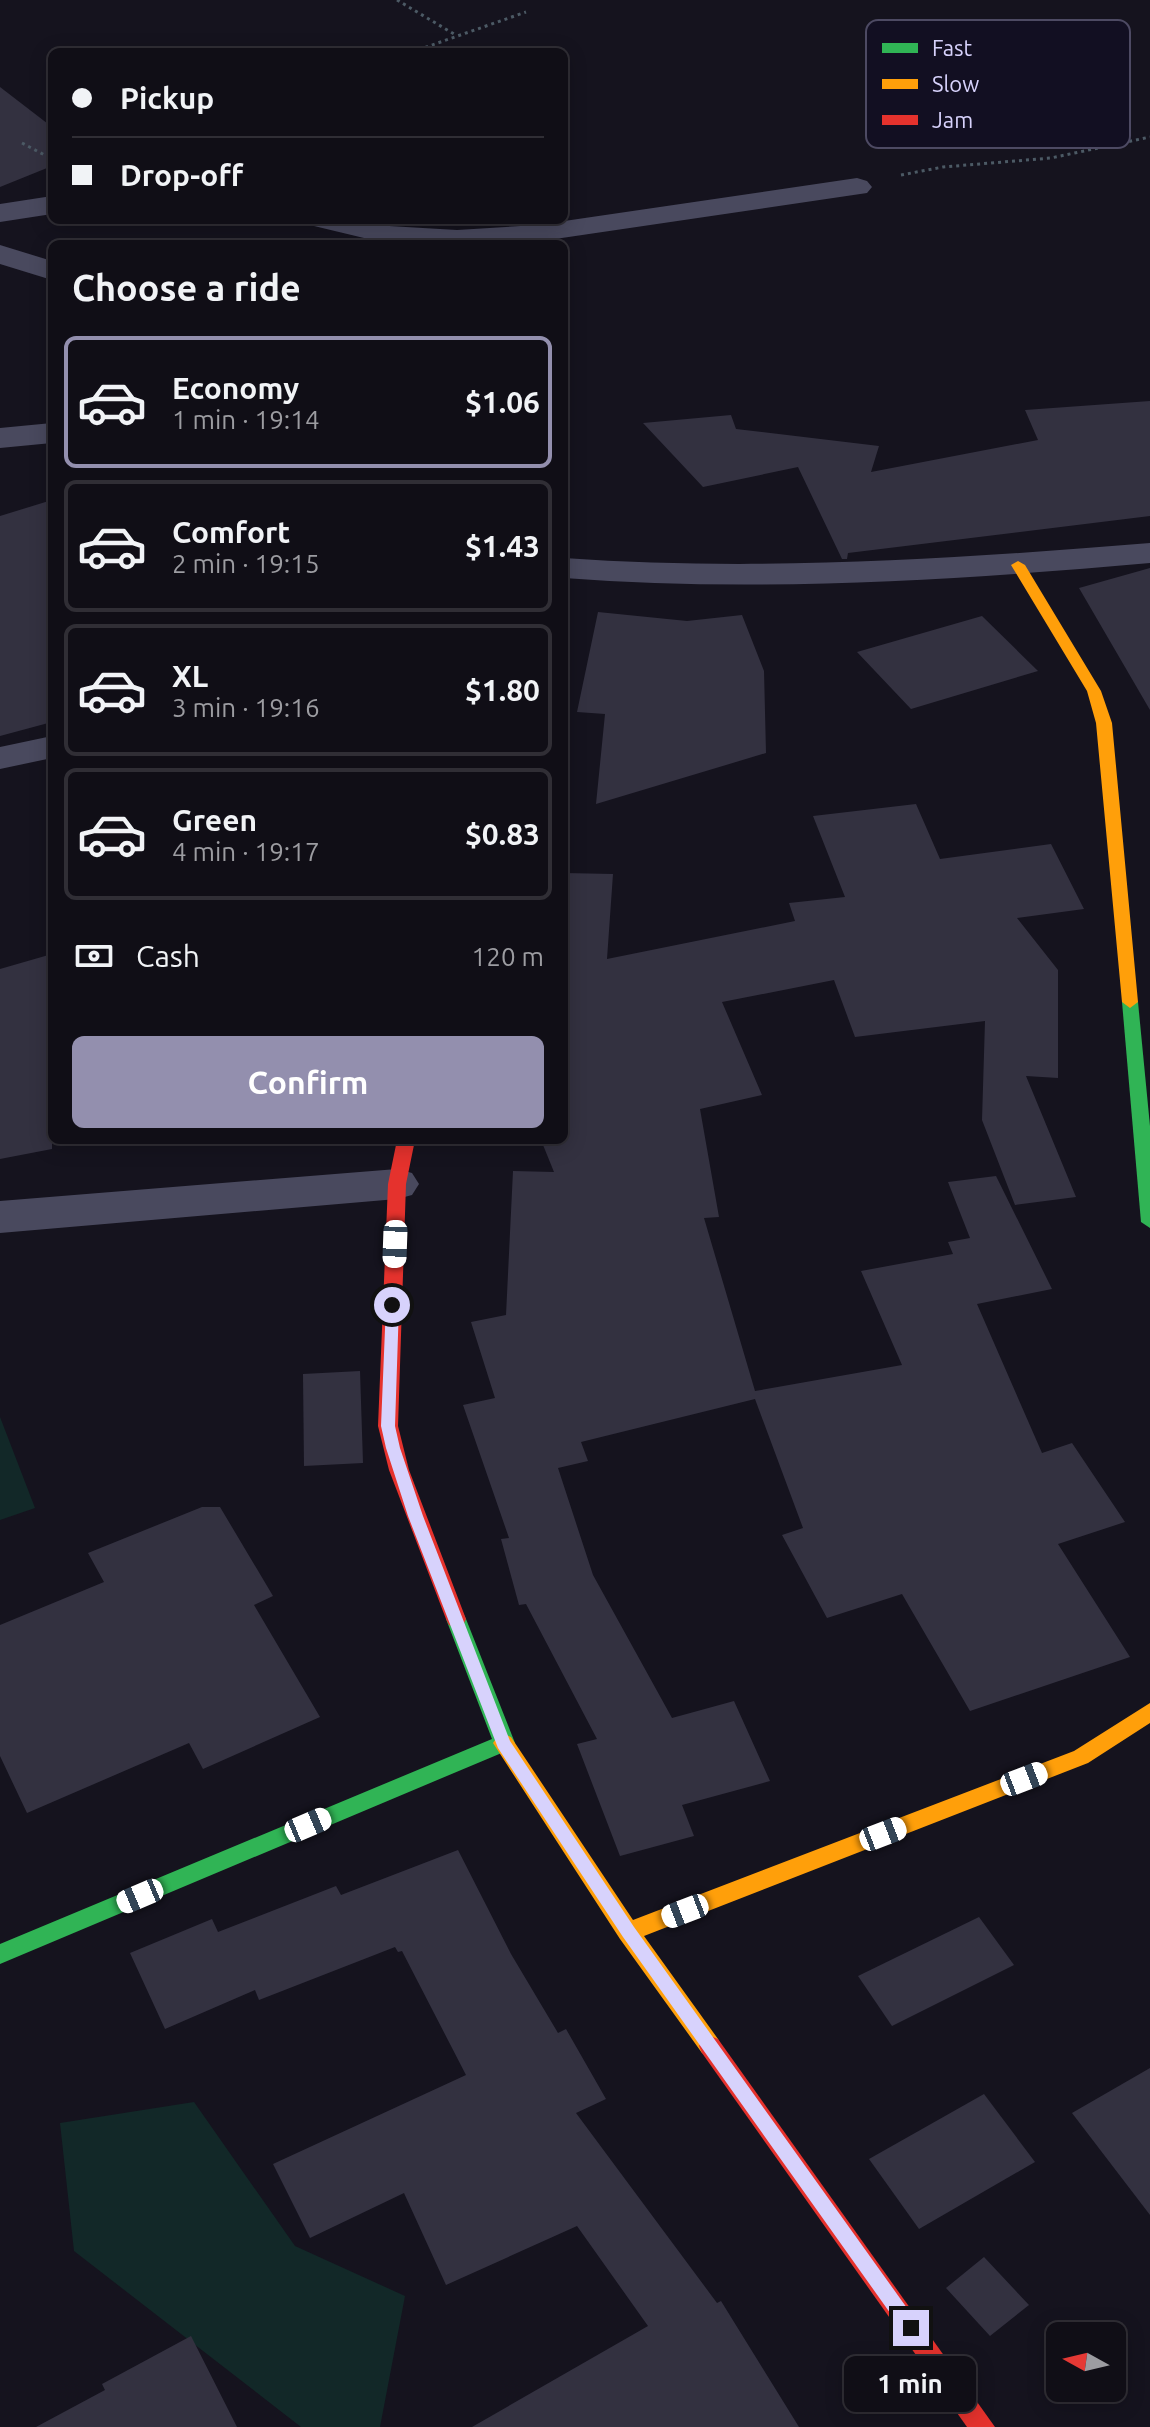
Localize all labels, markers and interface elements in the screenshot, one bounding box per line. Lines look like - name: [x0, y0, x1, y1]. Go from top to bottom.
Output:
- legend: [866, 20, 1130, 148]
- text: Fast: [932, 35, 973, 60]
- text: Slow: [932, 71, 979, 96]
- text: Pickup: [120, 81, 214, 115]
- text: Jam: [932, 107, 973, 132]
- text: Drop-off: [120, 158, 243, 192]
- text: Choose a ride: [72, 267, 301, 308]
- icon: car: [76, 366, 148, 438]
- text: Economy: [172, 371, 299, 405]
- text: $1.06: [465, 385, 540, 419]
- text: 1 min · 19:14: [172, 405, 320, 434]
- icon: car: [76, 510, 148, 582]
- text: Comfort: [172, 515, 290, 549]
- text: $1.43: [465, 529, 540, 563]
- text: 2 min · 19:15: [172, 549, 320, 578]
- icon: car: [76, 654, 148, 726]
- text: XL: [172, 659, 208, 693]
- text: $1.80: [465, 673, 540, 707]
- text: 3 min · 19:16: [172, 693, 320, 722]
- icon: car: [76, 798, 148, 870]
- text: Green: [172, 803, 257, 837]
- text: $0.83: [465, 817, 540, 851]
- text: 4 min · 19:17: [172, 837, 320, 866]
- icon: cash: [72, 934, 116, 978]
- text: Cash: [136, 939, 200, 973]
- text: 120 m: [472, 942, 544, 971]
- button: Confirm: [72, 1036, 544, 1128]
- car: [382, 1220, 408, 1268]
- route start: [374, 1287, 410, 1323]
- car: [997, 1759, 1051, 1799]
- car: [281, 1805, 335, 1845]
- car: [856, 1814, 910, 1854]
- car: [113, 1876, 167, 1916]
- car: [658, 1891, 712, 1931]
- route end: [893, 2310, 929, 2346]
- north arrow: [1046, 2322, 1126, 2402]
- map controls: [1046, 2322, 1126, 2402]
- callout: 1 min: [845, 2356, 977, 2412]
- text: 1 min: [877, 2369, 943, 2398]

